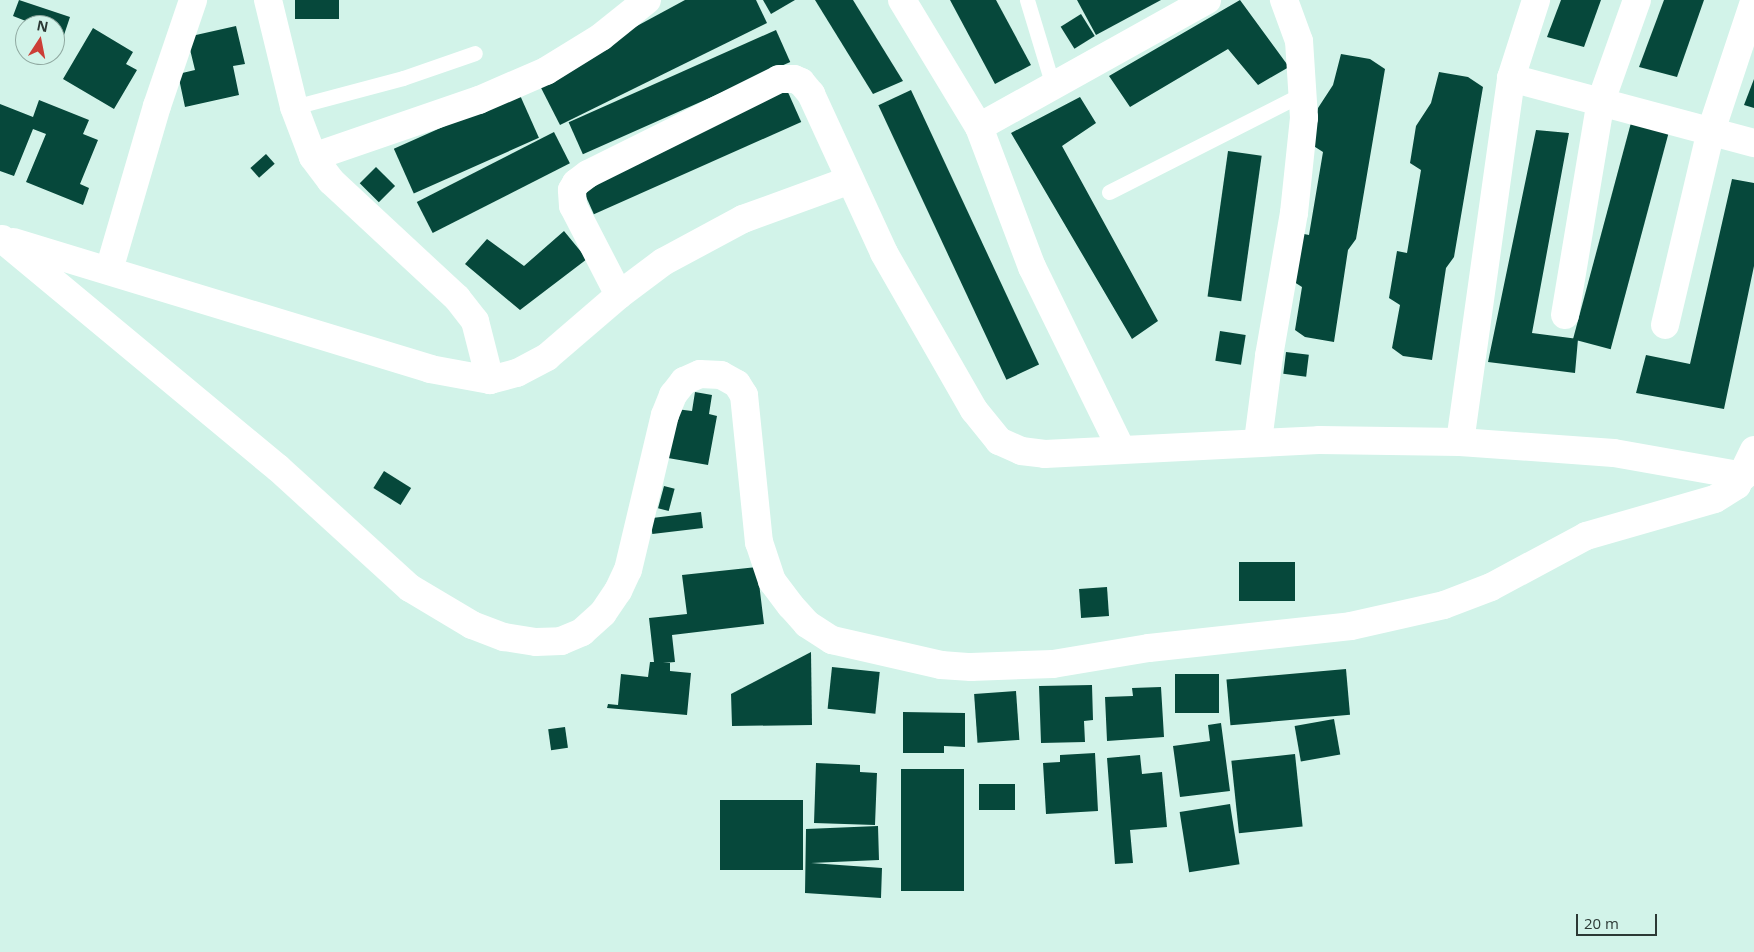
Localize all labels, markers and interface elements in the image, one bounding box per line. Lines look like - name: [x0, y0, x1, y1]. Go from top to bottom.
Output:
- north arrow: [15, 15, 65, 65]
- text: N: [35, 15, 50, 36]
- scale bar: [1579, 904, 1660, 936]
- text: 20 m: [1584, 913, 1619, 933]

